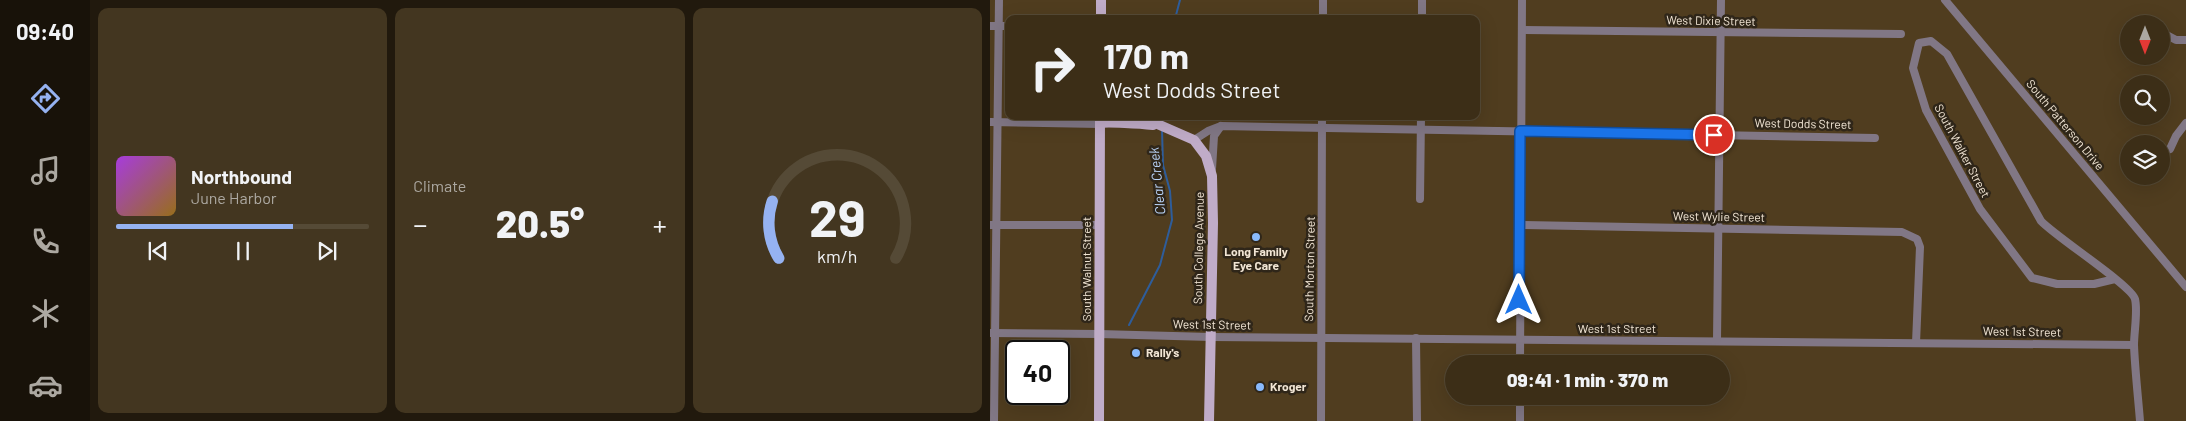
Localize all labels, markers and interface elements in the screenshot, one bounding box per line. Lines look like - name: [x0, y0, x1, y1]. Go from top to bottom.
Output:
- street label: West Dixie Street: [1666, 12, 1756, 28]
- north arrow: [2120, 15, 2170, 65]
- map controls: [2120, 15, 2170, 185]
- text: 09:40: [16, 18, 74, 44]
- text: 170 m: [1103, 34, 1189, 76]
- icon: right: [1020, 35, 1085, 100]
- button: search: [2120, 75, 2170, 125]
- text: West Dodds Street: [1103, 76, 1280, 102]
- street label: South Patterson Drive: [2024, 76, 2108, 172]
- icon: directions: [28, 81, 63, 116]
- street label: South Walker Street: [1932, 101, 1993, 200]
- pin: [1693, 114, 1735, 156]
- street label: West Dodds Street: [1755, 115, 1852, 131]
- icon: arrive: [1700, 121, 1728, 149]
- button: layers: [2120, 135, 2170, 185]
- water label: Clear Creek: [1144, 146, 1169, 216]
- icon: music: [28, 153, 63, 188]
- text: Northbound: [191, 165, 292, 188]
- text: Climate: [413, 176, 466, 195]
- text: 29: [809, 185, 866, 247]
- text: June Harbor: [191, 188, 277, 207]
- street label: South College Avenue: [1190, 192, 1206, 304]
- text: 20.5°: [496, 200, 584, 246]
- text: −: [413, 207, 427, 241]
- text: +: [653, 207, 667, 241]
- street label: West Wylie Street: [1673, 208, 1765, 224]
- street label: South Morton Street: [1301, 216, 1317, 322]
- street label: South Walnut Street: [1079, 217, 1093, 321]
- icon: phone: [28, 224, 63, 259]
- marker: Long Family Eye Care: [1250, 231, 1262, 243]
- icon: previous: [144, 237, 172, 265]
- icon: pause: [229, 237, 257, 265]
- icon: next: [313, 237, 341, 265]
- place label: Long Family Eye Care: [1224, 244, 1288, 272]
- text: km/h: [817, 245, 858, 267]
- position arrow: [1492, 273, 1544, 325]
- icon: climate: [28, 296, 63, 331]
- street label: West 1st Street: [1173, 316, 1251, 332]
- street label: West 1st Street: [1578, 321, 1656, 335]
- street label: West 1st Street: [1983, 323, 2061, 339]
- speed limit sign: 40: [1005, 340, 1070, 405]
- place label: Rally's: [1146, 345, 1179, 359]
- marker: Rally's: [1130, 347, 1142, 359]
- icon: car: [28, 368, 63, 403]
- text: 09:41 · 1 min · 370 m: [1507, 368, 1668, 391]
- place label: Kroger: [1270, 379, 1307, 393]
- marker: Kroger: [1254, 381, 1266, 393]

